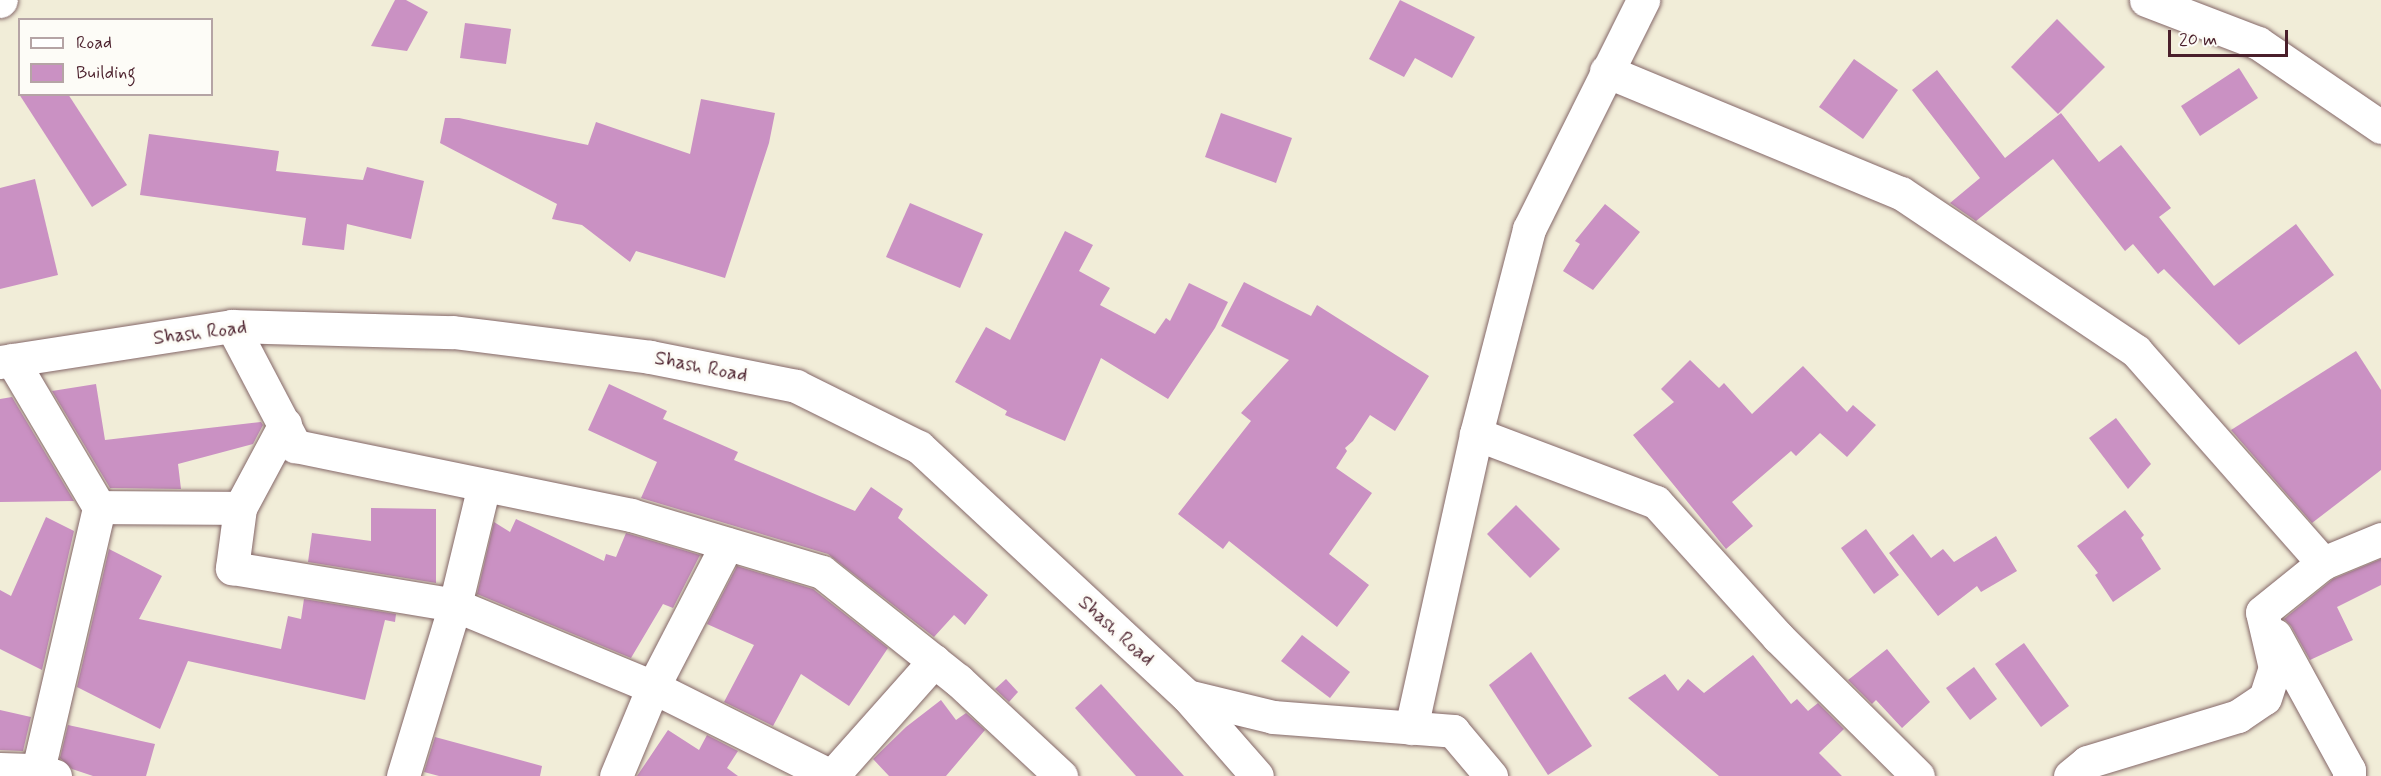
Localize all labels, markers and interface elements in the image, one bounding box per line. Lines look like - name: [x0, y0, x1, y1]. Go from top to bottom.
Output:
- legend: [18, 18, 213, 96]
- scale bar: [2171, 18, 2291, 56]
- text: 20 m: [2179, 28, 2217, 52]
- text: Road: [76, 31, 112, 55]
- text: Building: [76, 61, 136, 85]
- street label: Shash Road: [152, 315, 248, 351]
- street label: Shash Road: [653, 346, 749, 388]
- street label: Shash Road: [1073, 591, 1159, 671]

